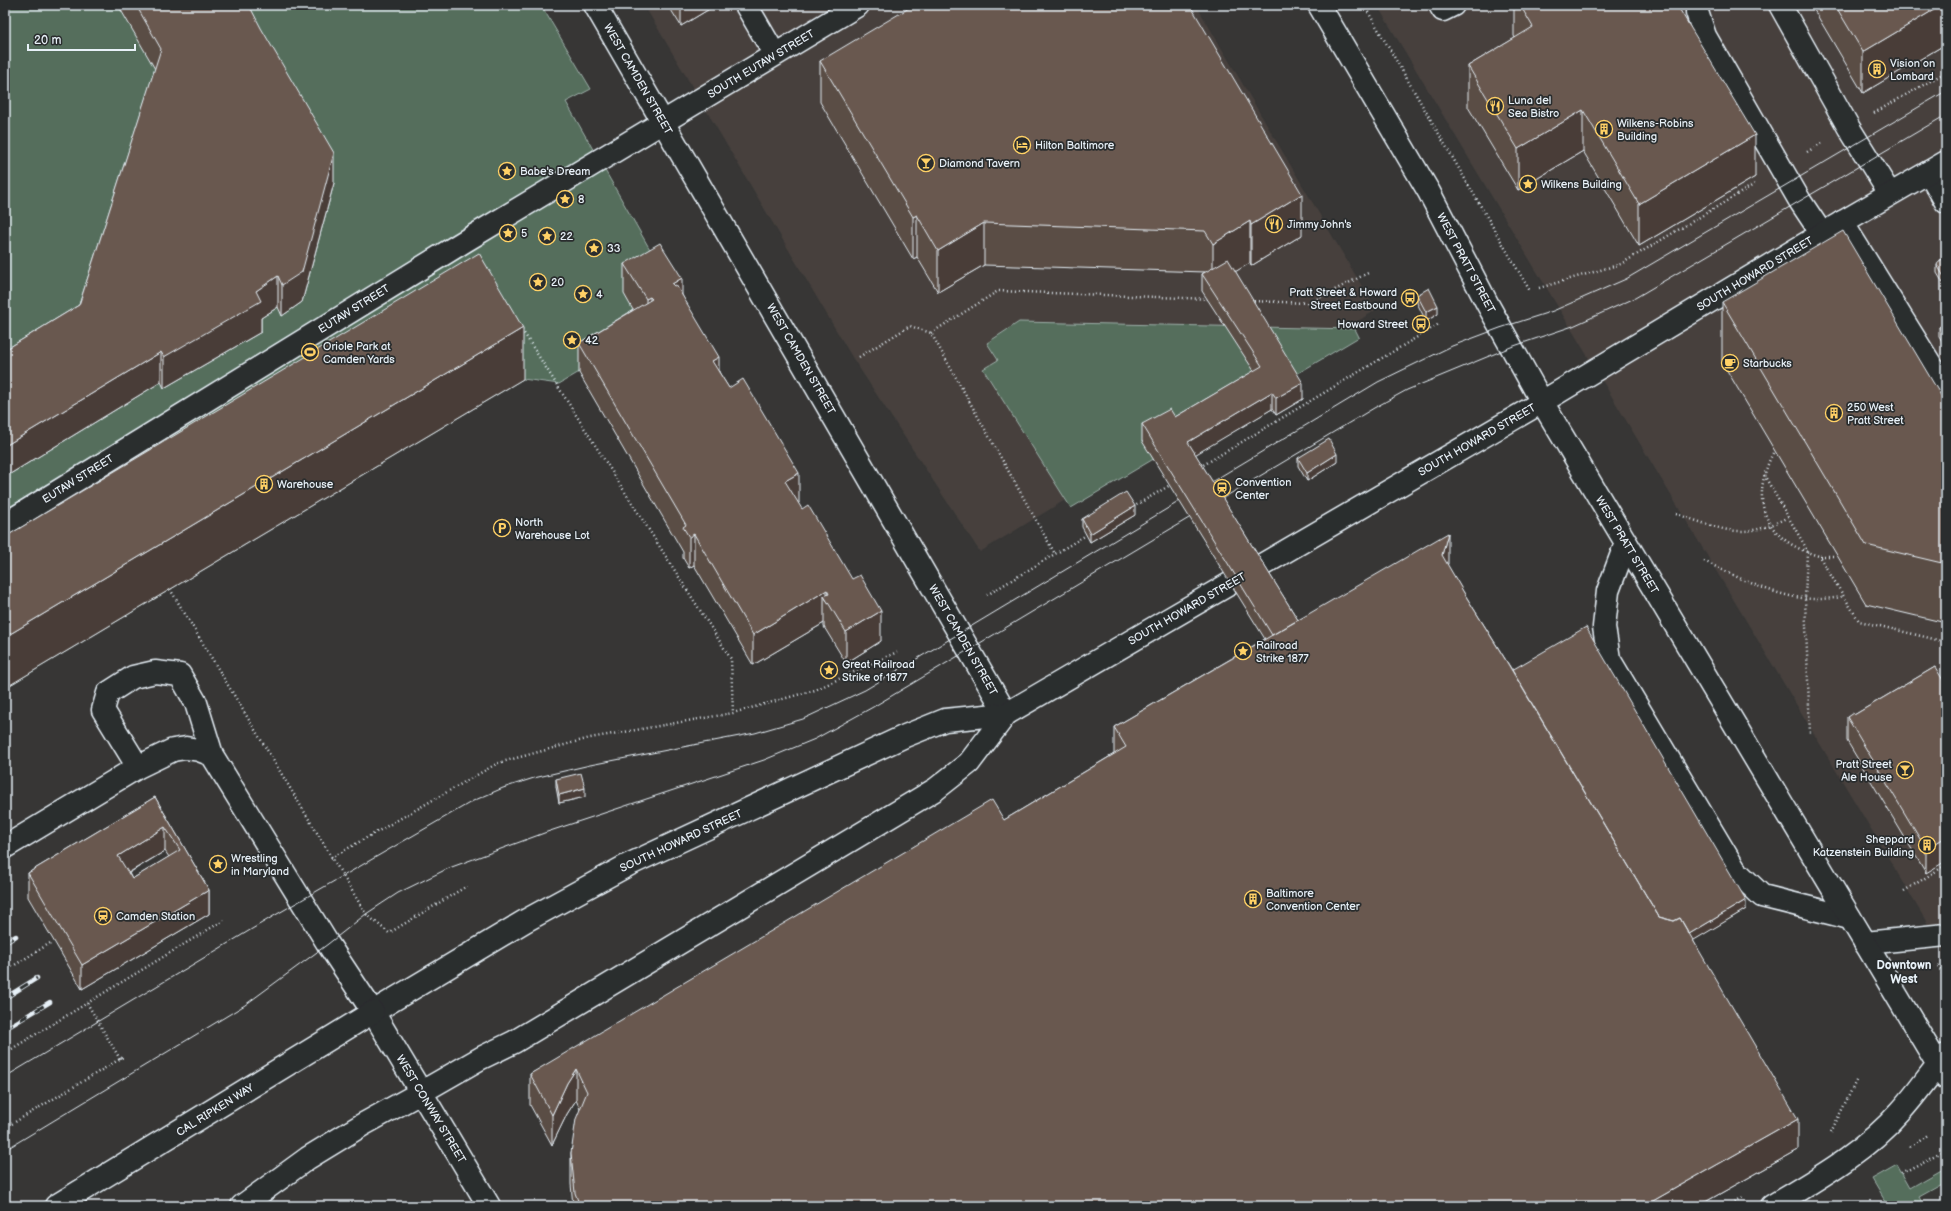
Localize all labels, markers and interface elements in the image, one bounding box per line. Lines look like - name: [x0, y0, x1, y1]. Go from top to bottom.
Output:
- street label: WEST CAMDEN STREET: [601, 21, 675, 137]
- scale bar: [28, 26, 135, 52]
- street label: SOUTH EUTAW STREET: [705, 27, 817, 101]
- text: 20 m: [34, 33, 61, 48]
- place label: Vision on Lombard: [1890, 57, 1935, 83]
- building icon: Vision on Lombard: [1867, 59, 1887, 79]
- place label: Luna del Sea Bistro: [1508, 94, 1559, 120]
- restaurant icon: Luna del Sea Bistro: [1485, 96, 1505, 116]
- place label: Wilkens-Robins Building: [1617, 117, 1694, 143]
- building icon: Wilkens-Robins Building: [1594, 119, 1614, 139]
- hotel icon: Hilton Baltimore: [1012, 135, 1032, 155]
- place label: Hilton Baltimore: [1035, 139, 1115, 152]
- bar icon: Diamond Tavern: [916, 153, 936, 173]
- place label: Diamond Tavern: [939, 157, 1020, 170]
- place icon: Babe's Dream: [497, 161, 517, 181]
- place label: Babe's Dream: [520, 165, 590, 178]
- place icon: Wilkens Building: [1518, 174, 1538, 194]
- place label: Wilkens Building: [1541, 178, 1622, 191]
- place icon: 8: [555, 189, 575, 209]
- place label: 8: [578, 193, 584, 206]
- street label: WEST PRATT STREET: [1434, 211, 1498, 316]
- restaurant icon: Jimmy John's: [1264, 214, 1284, 234]
- place label: Jimmy John's: [1287, 218, 1352, 231]
- place icon: 5: [498, 223, 518, 243]
- place icon: 22: [537, 226, 557, 246]
- place label: 5: [521, 227, 527, 240]
- place label: 22: [560, 230, 573, 243]
- street label: SOUTH HOWARD STREET: [1695, 234, 1816, 314]
- place icon: 33: [584, 238, 604, 258]
- place label: 33: [607, 242, 621, 255]
- place icon: 20: [528, 272, 548, 292]
- place label: 20: [551, 276, 564, 289]
- street label: EUTAW STREET: [316, 282, 392, 336]
- place icon: 4: [573, 284, 593, 304]
- place label: Pratt Street & Howard Street Eastbound: [1289, 286, 1397, 312]
- place label: 4: [596, 288, 603, 301]
- bus stop icon: Pratt Street & Howard Street Eastbound: [1400, 288, 1420, 308]
- street label: WEST CAMDEN STREET: [764, 301, 838, 417]
- bus stop icon: Howard Street: [1411, 314, 1431, 334]
- place label: Howard Street: [1337, 318, 1409, 331]
- place icon: 42: [562, 330, 582, 350]
- place label: 42: [585, 334, 599, 347]
- place label: Oriole Park at Camden Yards: [323, 340, 395, 366]
- sports icon: Oriole Park at Camden Yards: [300, 342, 320, 362]
- cafe icon: Starbucks: [1720, 353, 1740, 373]
- place label: Starbucks: [1743, 357, 1792, 370]
- street label: SOUTH HOWARD STREET: [1416, 401, 1538, 479]
- place label: 250 West Pratt Street: [1847, 401, 1904, 427]
- building icon: 250 West Pratt Street: [1824, 403, 1844, 423]
- street label: EUTAW STREET: [40, 452, 116, 506]
- building icon: Warehouse: [254, 474, 274, 494]
- place label: Convention Center: [1235, 476, 1292, 502]
- place label: Warehouse: [277, 478, 334, 491]
- station icon: Convention Center: [1212, 478, 1232, 498]
- street label: WEST PRATT STREET: [1593, 494, 1662, 597]
- place label: North Warehouse Lot: [515, 516, 590, 542]
- parking icon: North Warehouse Lot: [492, 518, 512, 538]
- street label: SOUTH HOWARD STREET: [1126, 570, 1248, 648]
- street label: WEST CAMDEN STREET: [926, 582, 1000, 698]
- place label: Railroad Strike 1877: [1256, 639, 1309, 665]
- place icon: Railroad Strike 1877: [1233, 641, 1253, 661]
- place label: Great Railroad Strike of 1877: [842, 658, 915, 684]
- place icon: Great Railroad Strike of 1877: [819, 660, 839, 680]
- place label: Pratt Street Ale House: [1835, 758, 1893, 784]
- bar icon: Pratt Street Ale House: [1895, 760, 1915, 780]
- street label: SOUTH HOWARD STREET: [618, 807, 745, 875]
- place label: Sheppard Katzenstein Building: [1813, 833, 1914, 859]
- building icon: Sheppard Katzenstein Building: [1917, 835, 1937, 855]
- place label: Wrestling in Maryland: [231, 852, 289, 878]
- place icon: Wrestling in Maryland: [208, 854, 228, 874]
- place label: Baltimore Convention Center: [1266, 887, 1361, 913]
- building icon: Baltimore Convention Center: [1243, 889, 1263, 909]
- station icon: Camden Station: [93, 906, 113, 926]
- place label: Camden Station: [116, 910, 195, 923]
- district label: Downtown West: [1877, 958, 1932, 987]
- street label: WEST CONWAY STREET: [394, 1053, 469, 1166]
- street label: CAL RIPKEN WAY: [174, 1081, 256, 1139]

